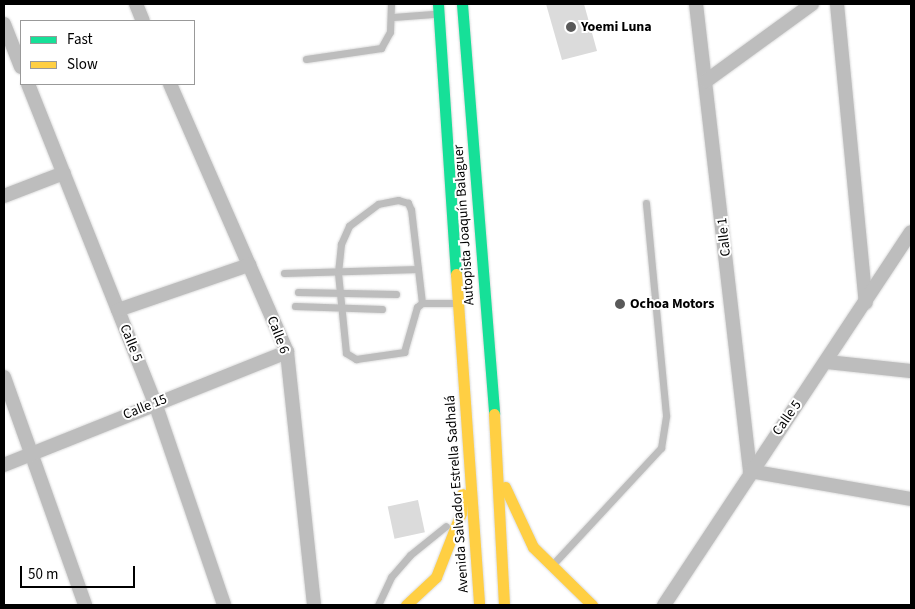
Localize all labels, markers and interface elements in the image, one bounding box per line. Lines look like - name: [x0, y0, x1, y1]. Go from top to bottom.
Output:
- place label: Yoemi Luna: [581, 19, 652, 35]
- legend: [20, 20, 195, 85]
- marker: Yoemi Luna: [565, 21, 577, 33]
- text: Fast: [67, 29, 93, 50]
- text: Slow: [67, 54, 98, 75]
- street label: Autopista Joaquín Balaguer: [450, 144, 478, 306]
- street label: Calle 1: [714, 217, 734, 257]
- place label: Ochoa Motors: [630, 296, 715, 312]
- marker: Ochoa Motors: [614, 298, 626, 310]
- street label: Calle 6: [263, 314, 293, 356]
- street label: Calle 5: [116, 322, 146, 364]
- street label: Calle 15: [121, 391, 169, 423]
- street label: Avenida Salvador Estrella Sadhalá: [442, 395, 472, 593]
- street label: Calle 5: [769, 397, 805, 439]
- scale bar: [22, 556, 138, 588]
- text: 50 m: [28, 564, 58, 585]

